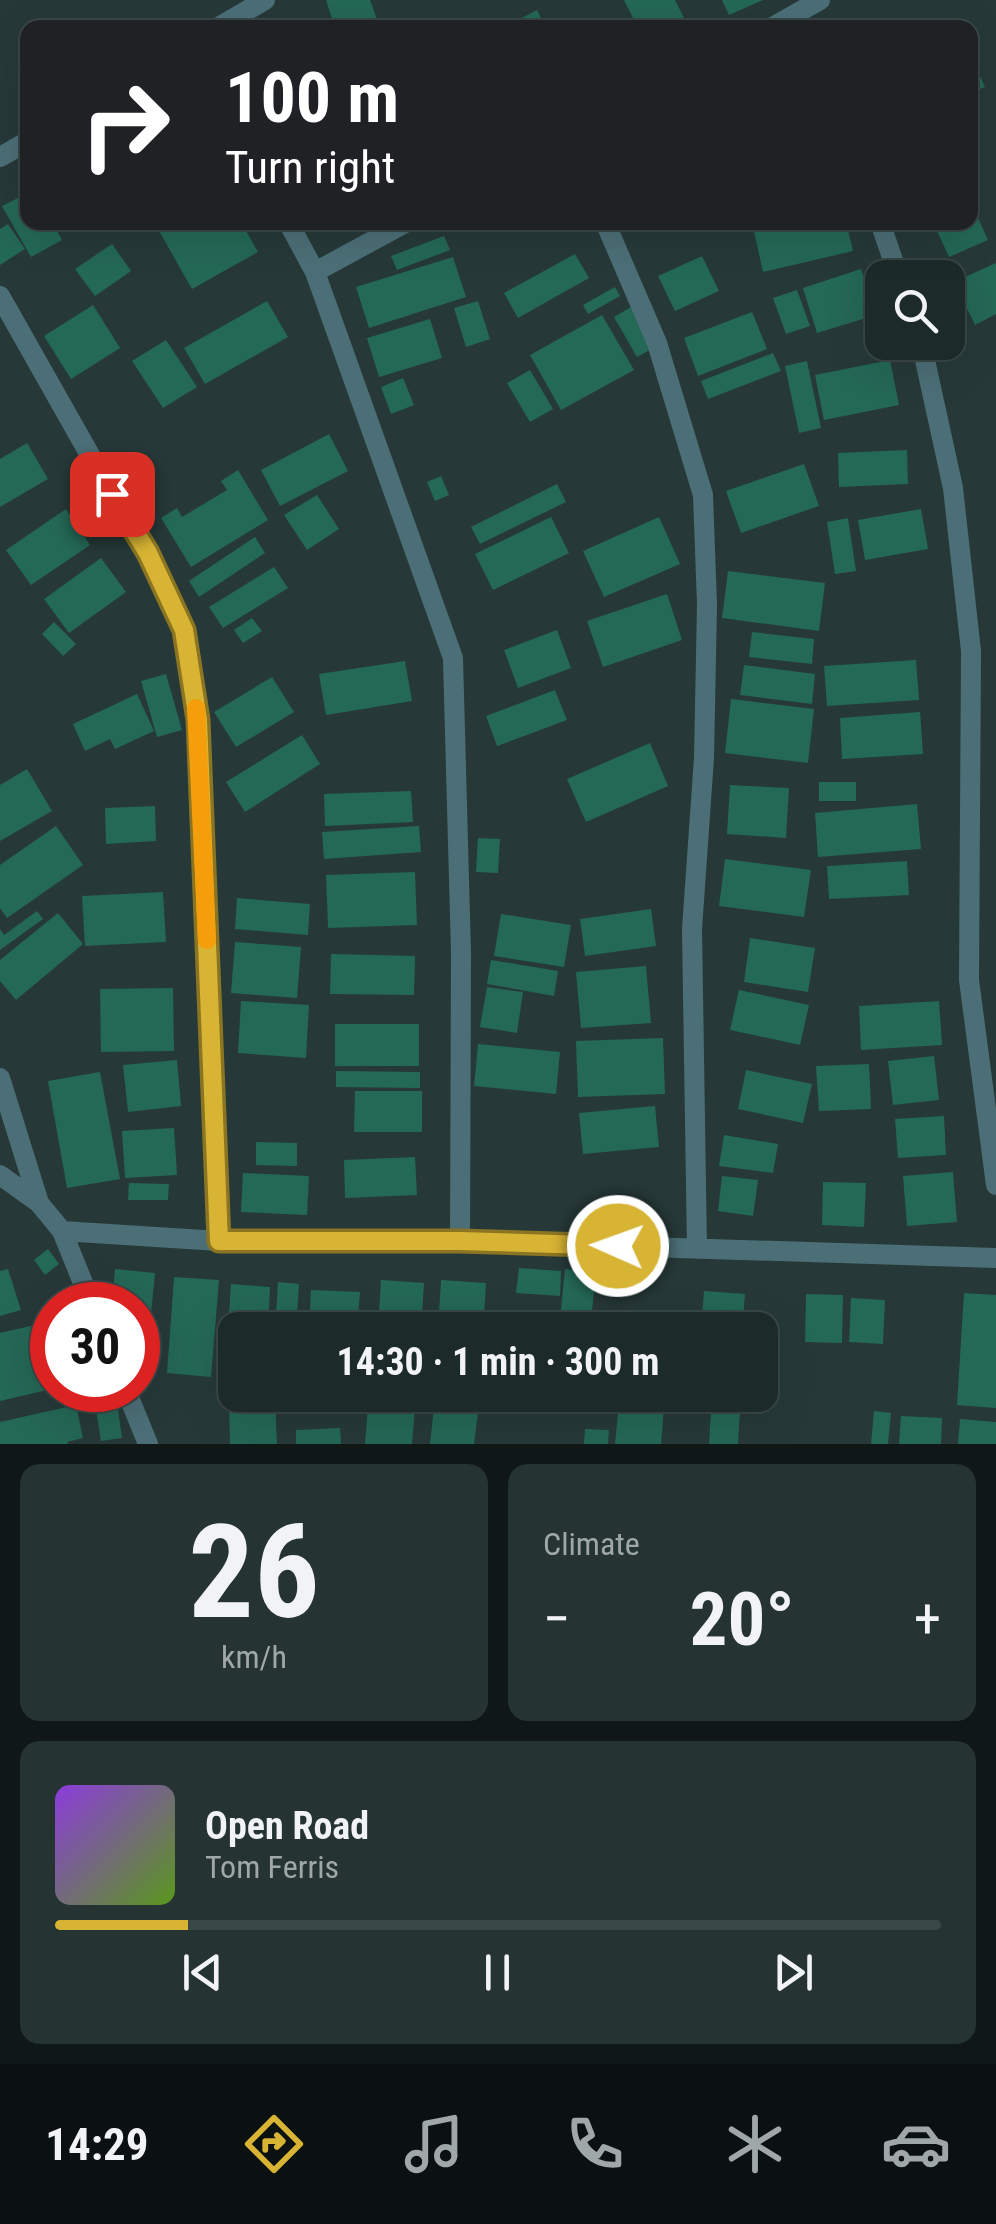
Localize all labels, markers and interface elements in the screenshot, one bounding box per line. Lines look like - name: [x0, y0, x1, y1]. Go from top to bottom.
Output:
- text: 100 m: [225, 57, 399, 139]
- icon: right: [60, 60, 190, 190]
- text: Turn right: [225, 141, 395, 194]
- map controls: [865, 260, 965, 360]
- button: search: [865, 260, 965, 360]
- pin: [70, 452, 155, 537]
- icon: arrive: [85, 467, 140, 522]
- position arrow: [566, 1194, 670, 1298]
- speed limit sign: 30: [30, 1282, 160, 1412]
- text: 14:30 · 1 min · 300 m: [337, 1340, 659, 1384]
- text: 26: [188, 1496, 320, 1649]
- text: Climate: [543, 1525, 640, 1563]
- text: 20°: [690, 1575, 795, 1663]
- text: −: [543, 1587, 571, 1651]
- text: +: [914, 1587, 941, 1651]
- text: km/h: [221, 1638, 287, 1676]
- text: Open Road: [205, 1804, 369, 1848]
- text: Tom Ferris: [205, 1848, 339, 1886]
- icon: previous: [175, 1945, 230, 2000]
- icon: pause: [470, 1945, 525, 2000]
- icon: next: [766, 1945, 821, 2000]
- icon: directions: [239, 2109, 309, 2179]
- icon: music: [399, 2109, 469, 2179]
- icon: phone: [560, 2109, 630, 2179]
- icon: climate: [720, 2109, 790, 2179]
- icon: car: [881, 2109, 951, 2179]
- text: 14:29: [45, 2118, 149, 2171]

